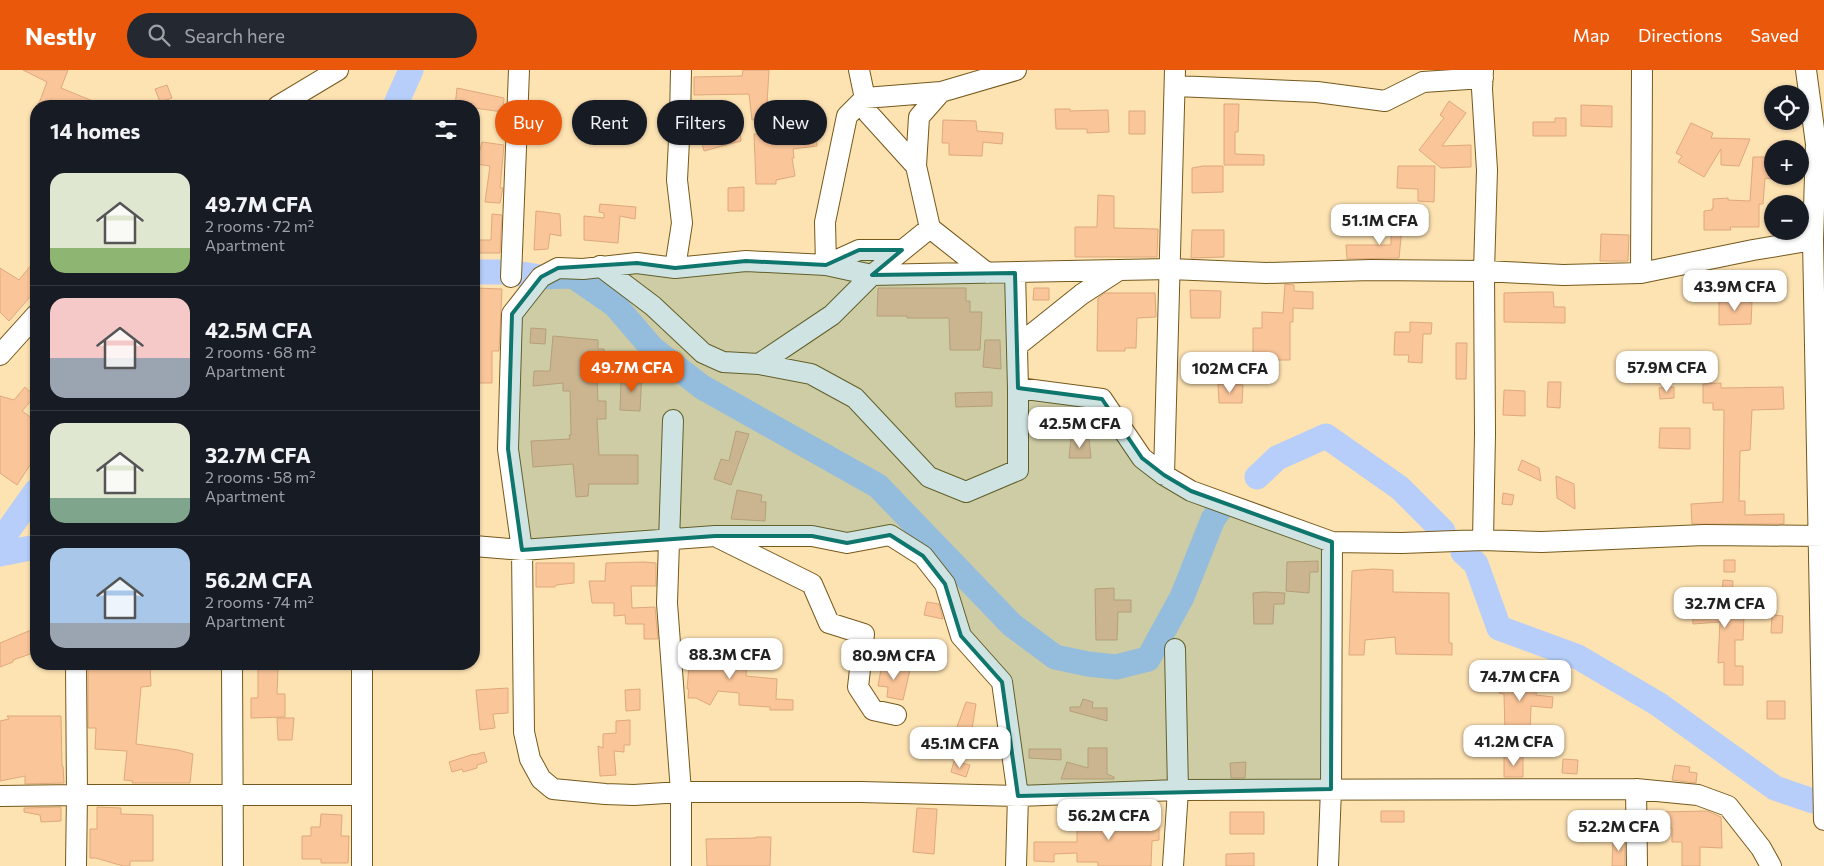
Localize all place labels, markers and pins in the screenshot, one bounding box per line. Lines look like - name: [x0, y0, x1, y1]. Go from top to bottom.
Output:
- pin: 51.1M CFA: [1323, 204, 1437, 246]
- pin: 43.9M CFA: [1678, 270, 1792, 312]
- pin: 49.7M CFA: [575, 350, 689, 393]
- pin: 57.9M CFA: [1610, 350, 1724, 393]
- pin: 102M CFA: [1178, 352, 1282, 394]
- pin: 42.5M CFA: [1023, 406, 1137, 449]
- pin: 32.7M CFA: [1668, 586, 1782, 629]
- pin: 88.3M CFA: [673, 638, 787, 680]
- pin: 80.9M CFA: [837, 638, 951, 681]
- pin: 74.7M CFA: [1463, 660, 1577, 702]
- pin: 41.2M CFA: [1457, 724, 1571, 767]
- pin: 45.1M CFA: [903, 726, 1017, 769]
- pin: 56.2M CFA: [1052, 798, 1166, 841]
- pin: 52.2M CFA: [1562, 810, 1676, 852]

